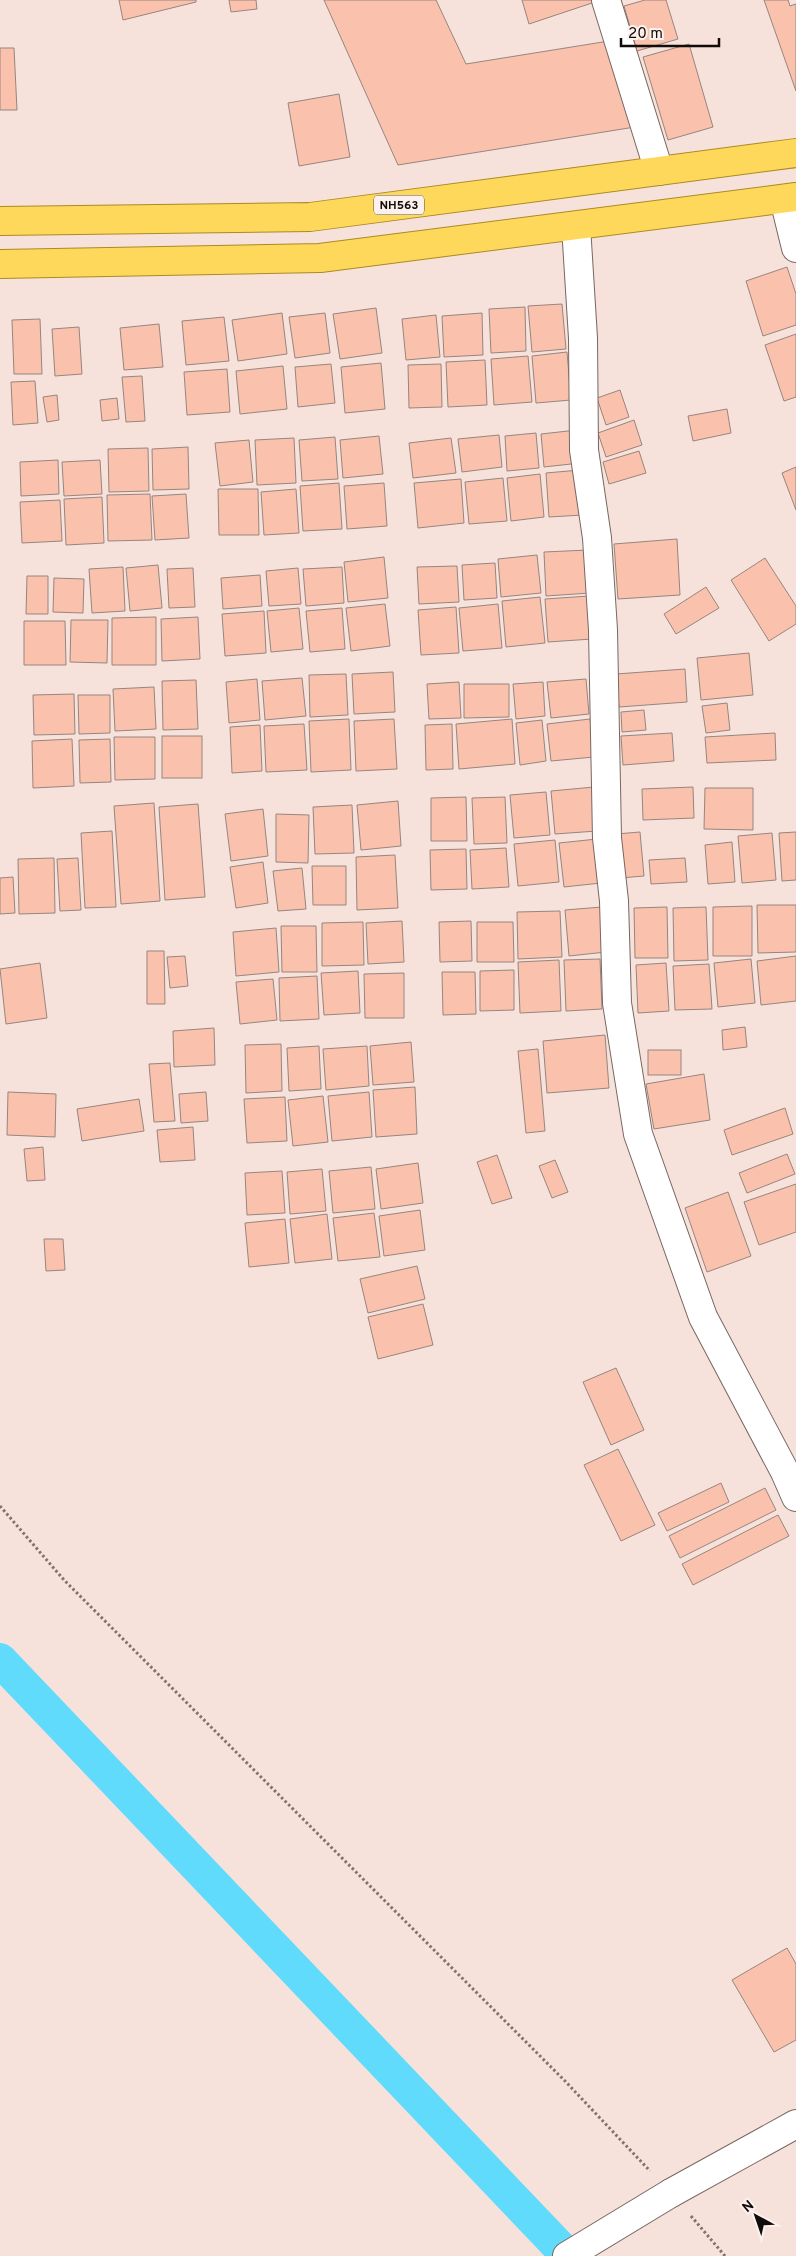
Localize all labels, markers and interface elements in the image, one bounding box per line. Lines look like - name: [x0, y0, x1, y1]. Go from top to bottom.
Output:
- scale bar: [621, 15, 718, 47]
- text: 20 m: [628, 25, 663, 44]
- road number: NH563: [374, 196, 424, 214]
- north arrow: [731, 2191, 781, 2241]
- text: N: [739, 2197, 758, 2217]

